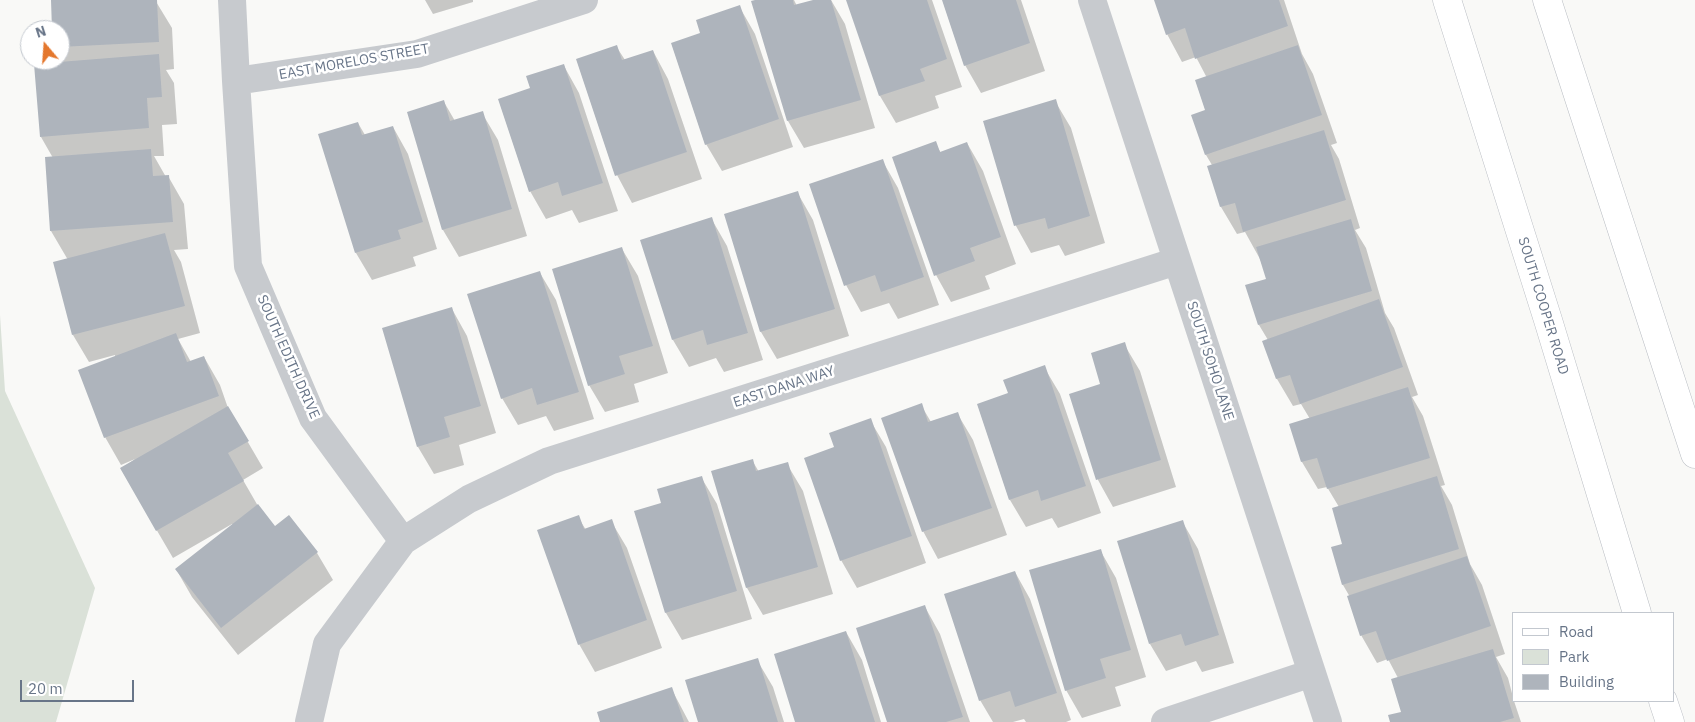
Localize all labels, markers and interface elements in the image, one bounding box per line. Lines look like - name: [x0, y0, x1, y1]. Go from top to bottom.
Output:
- north arrow: [20, 20, 70, 70]
- text: N: [33, 22, 48, 42]
- street label: EAST MORELOS STREET: [278, 41, 430, 83]
- street label: SOUTH COOPER ROAD: [1514, 235, 1572, 377]
- street label: SOUTH EDITH DRIVE: [253, 293, 323, 421]
- street label: SOUTH SOHO LANE: [1183, 299, 1237, 423]
- street label: EAST DANA WAY: [731, 363, 837, 411]
- legend: [1512, 612, 1675, 702]
- text: Road: [1559, 622, 1594, 641]
- text: Park: [1559, 647, 1589, 666]
- scale bar: [22, 670, 136, 702]
- text: Building: [1559, 672, 1614, 691]
- text: 20 m: [28, 679, 63, 698]

